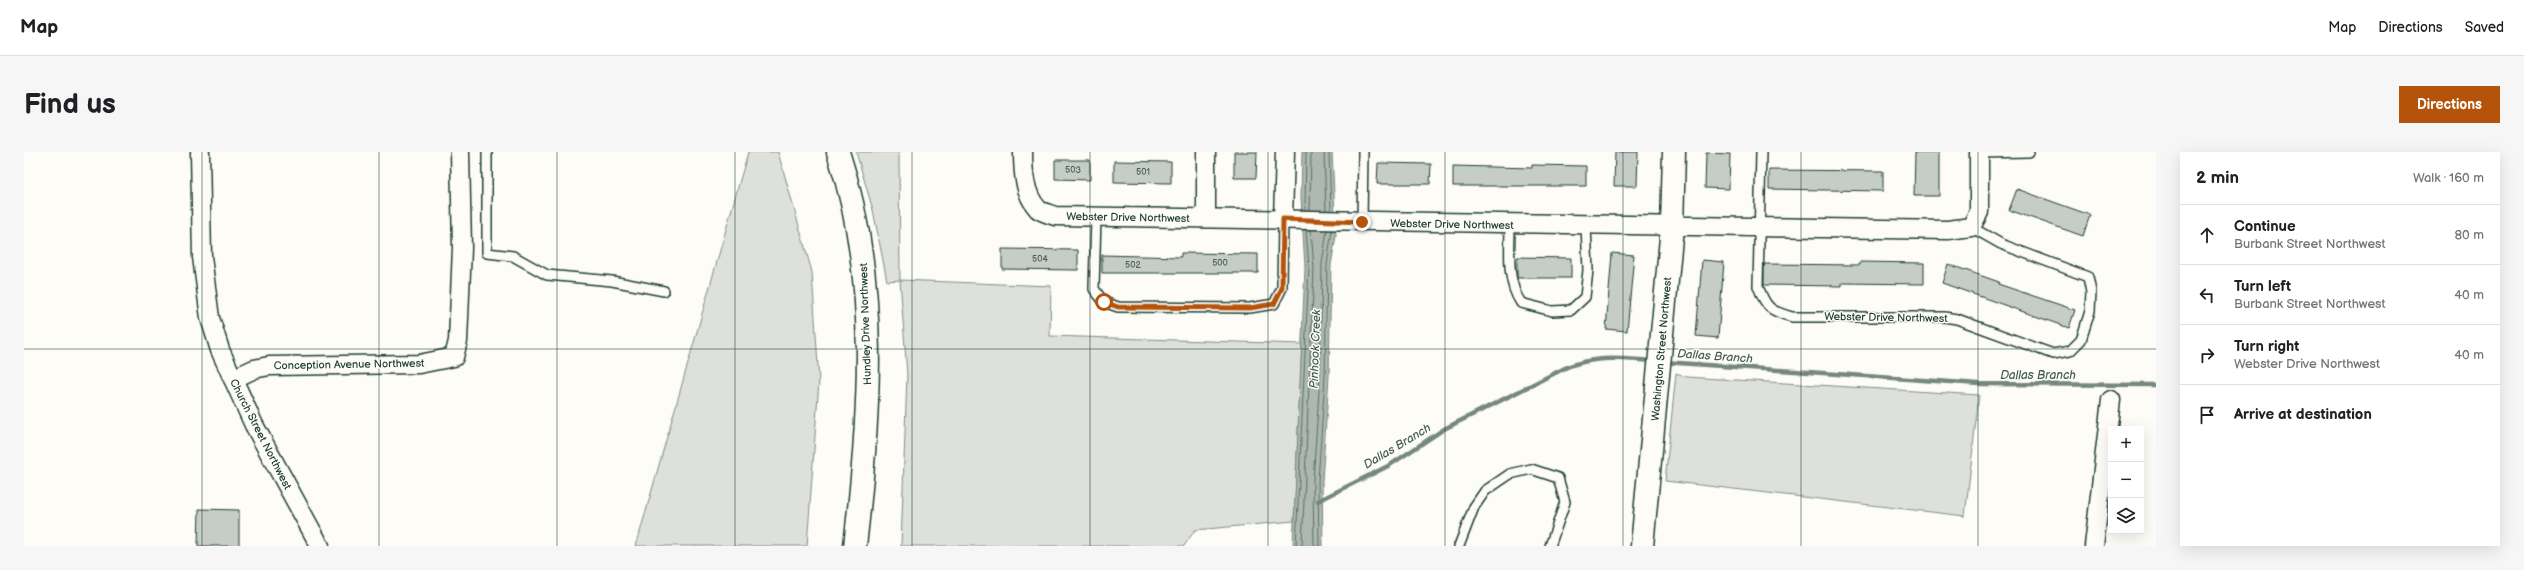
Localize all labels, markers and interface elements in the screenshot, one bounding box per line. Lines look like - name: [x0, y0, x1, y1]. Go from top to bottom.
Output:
- text: Map: [20, 16, 58, 39]
- text: Map: [2328, 19, 2356, 36]
- text: Directions: [2378, 19, 2443, 36]
- text: Saved: [2465, 19, 2504, 36]
- button: Directions: [2399, 86, 2500, 123]
- text: Find us: [24, 88, 116, 121]
- house number: 503: [1065, 165, 1081, 176]
- house number: 501: [1136, 167, 1150, 178]
- text: 2 min: [2196, 168, 2239, 188]
- text: Walk · 160 m: [2413, 170, 2484, 186]
- street label: Webster Drive Northwest: [1066, 210, 1190, 225]
- route end: [1353, 213, 1371, 231]
- street label: Webster Drive Northwest: [1390, 217, 1514, 232]
- text: Continue: [2234, 217, 2296, 236]
- icon: ahead: [2196, 224, 2218, 246]
- text: 80 m: [2455, 227, 2484, 243]
- text: Burbank Street Northwest: [2234, 236, 2386, 252]
- house number: 504: [1032, 254, 1048, 265]
- house number: 500: [1212, 258, 1228, 269]
- house number: 502: [1125, 260, 1142, 271]
- street label: Hundley Drive Northwest: [857, 262, 874, 385]
- street label: Washington Street Northwest: [1649, 276, 1674, 422]
- text: Turn left: [2234, 277, 2291, 296]
- icon: left: [2196, 284, 2218, 306]
- text: 40 m: [2454, 287, 2484, 303]
- route start: [1095, 293, 1113, 311]
- text: Burbank Street Northwest: [2234, 296, 2386, 312]
- water label: Pinhook Creek: [1307, 308, 1324, 389]
- street label: Webster Drive Northwest: [1824, 310, 1948, 325]
- text: Turn right: [2234, 337, 2299, 356]
- icon: right: [2196, 344, 2218, 366]
- water label: Dallas Branch: [1677, 346, 1754, 367]
- text: 40 m: [2454, 347, 2484, 363]
- text: Webster Drive Northwest: [2234, 356, 2380, 372]
- street label: Conception Avenue Northwest: [274, 357, 425, 372]
- water label: Dallas Branch: [2000, 368, 2076, 383]
- street label: Church Street Northwest: [227, 377, 294, 492]
- icon: arrive: [2196, 404, 2218, 426]
- text: Arrive at destination: [2234, 405, 2372, 424]
- water label: Dallas Branch: [1361, 420, 1434, 472]
- map controls: [2108, 426, 2144, 534]
- button: +: [2108, 426, 2144, 462]
- button: −: [2108, 462, 2144, 498]
- button: layers: [2108, 498, 2144, 534]

